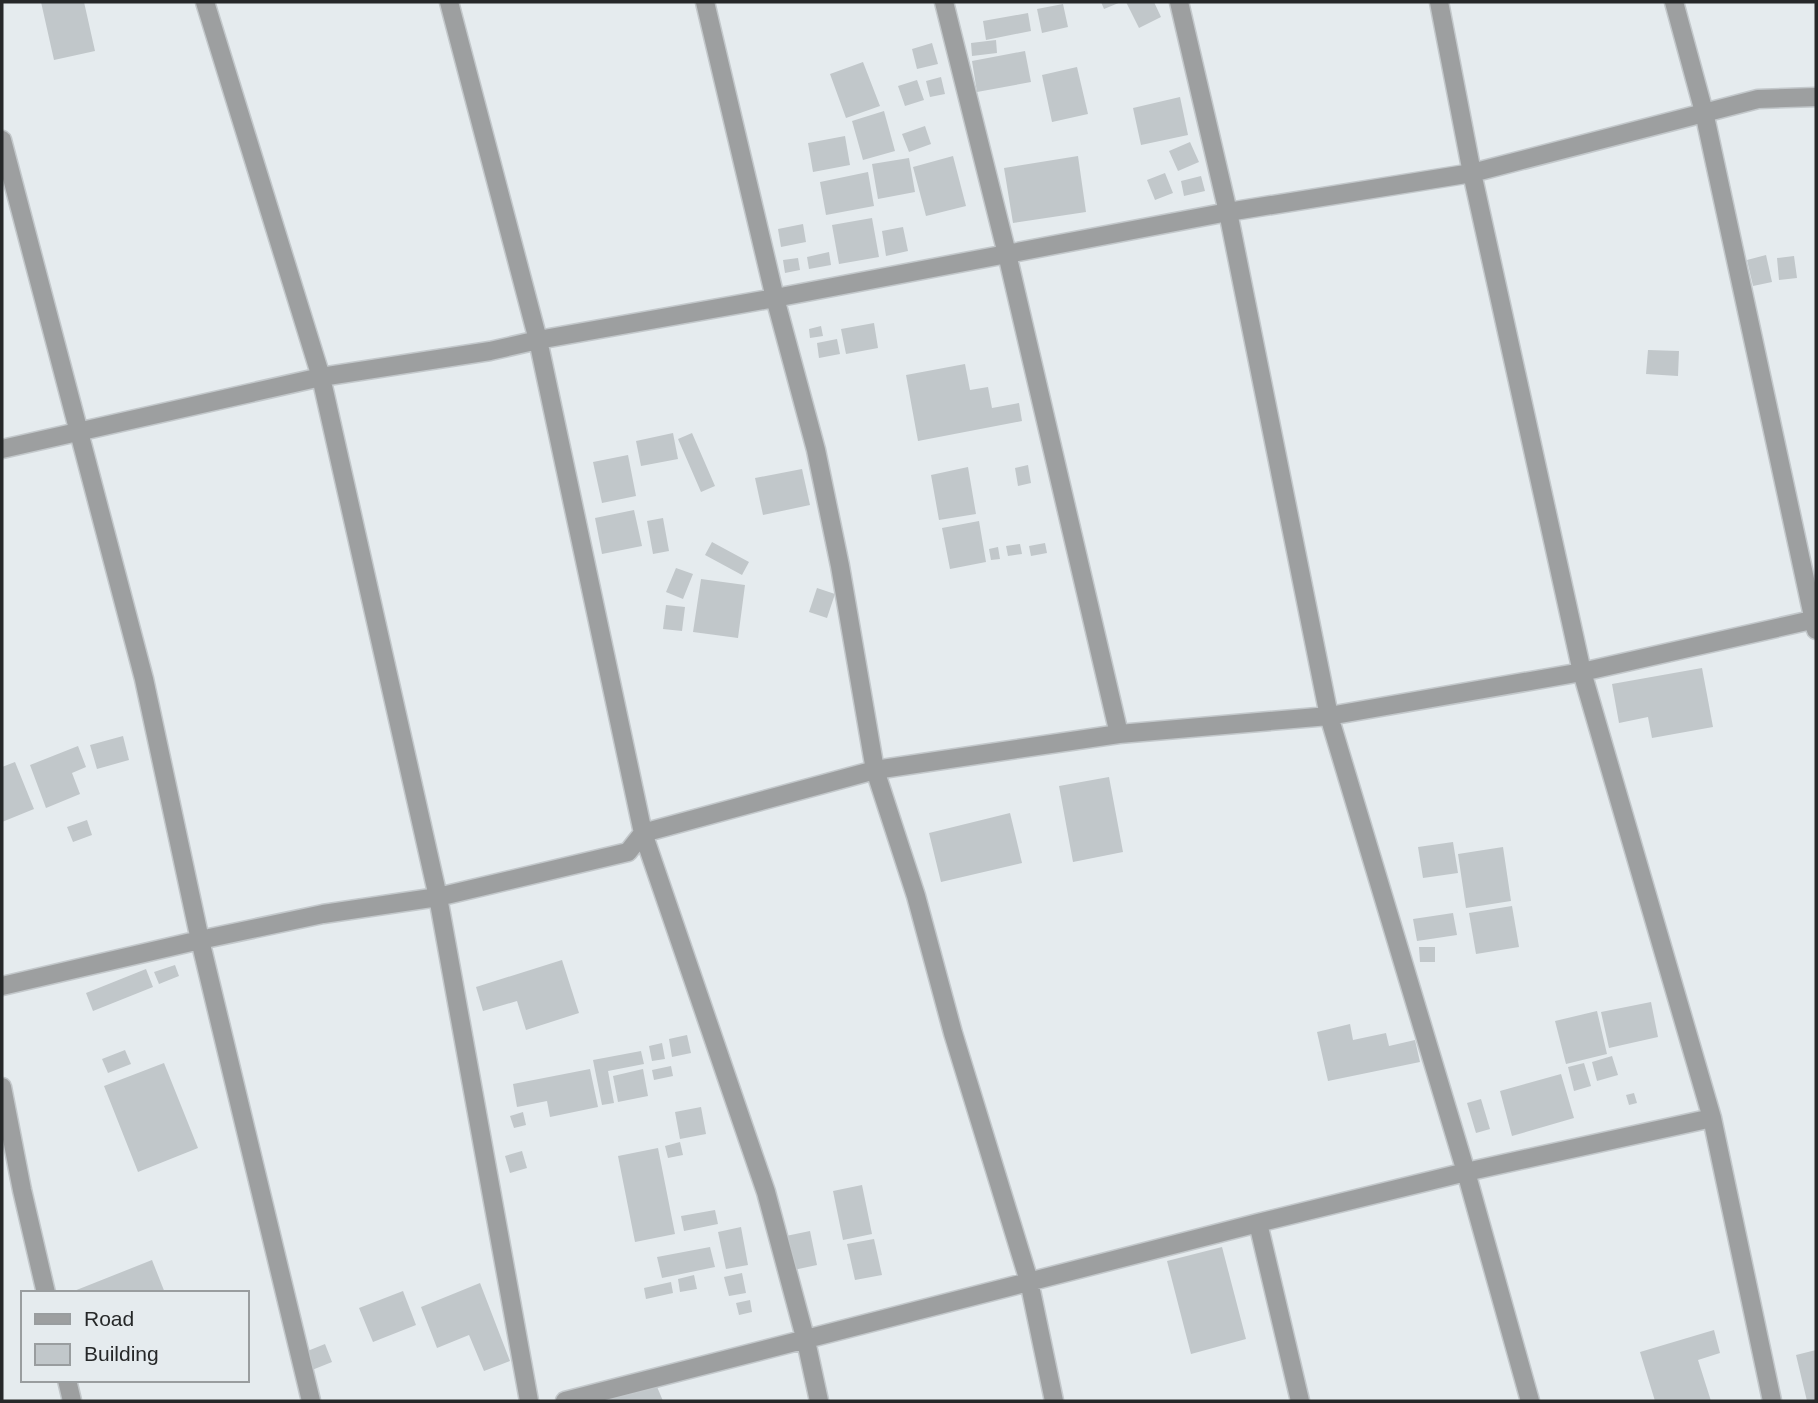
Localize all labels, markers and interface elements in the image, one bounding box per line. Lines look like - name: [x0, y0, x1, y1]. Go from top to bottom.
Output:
- legend: [21, 1291, 248, 1382]
- text: Road: [84, 1307, 134, 1330]
- text: Building: [84, 1342, 159, 1365]

